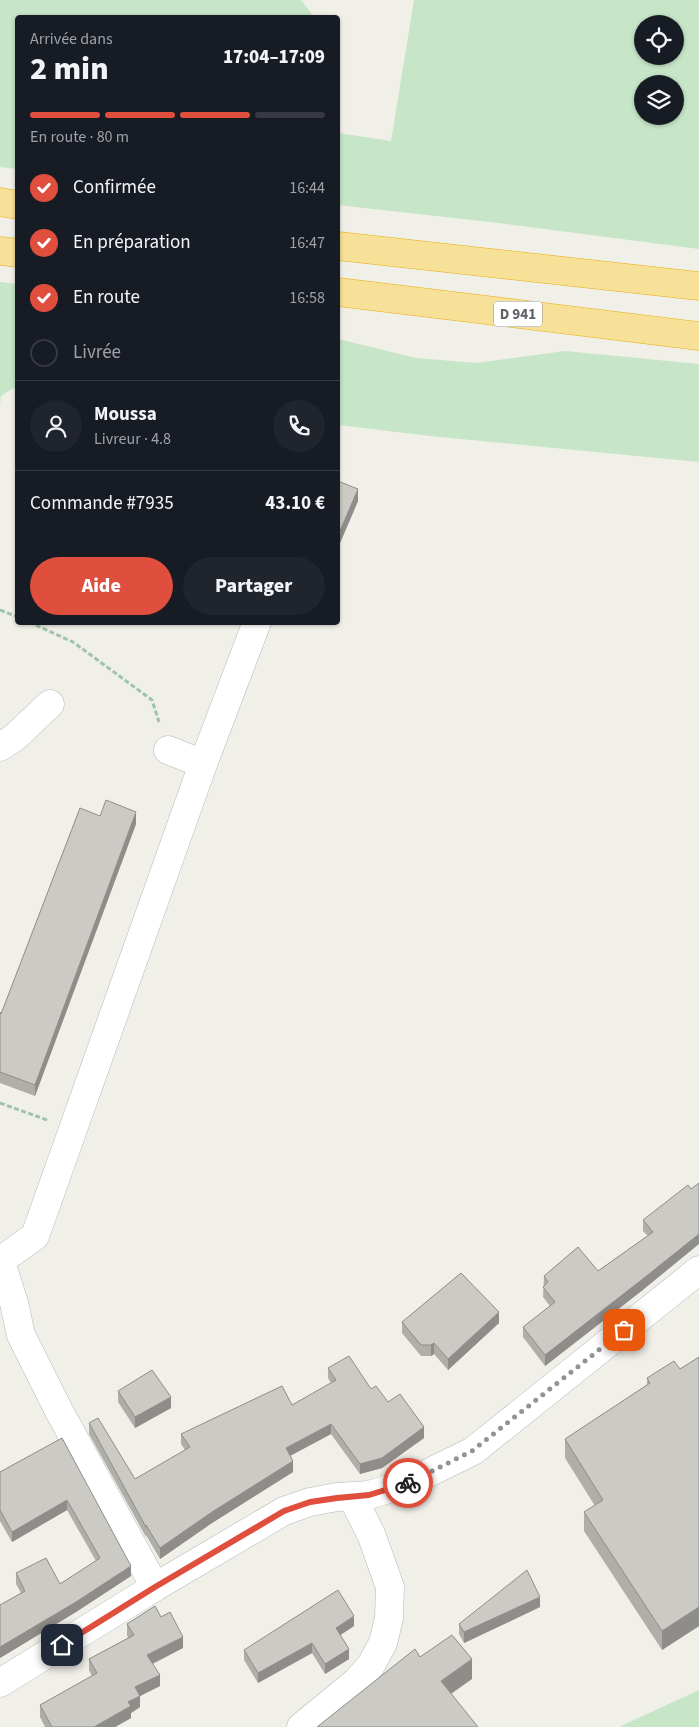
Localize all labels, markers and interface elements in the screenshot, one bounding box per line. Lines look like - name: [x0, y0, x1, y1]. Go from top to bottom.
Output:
- map controls: [634, 15, 684, 125]
- button: locate: [634, 15, 684, 65]
- text: Arrivée dans: [30, 28, 113, 50]
- text: 17:04–17:09: [223, 44, 325, 71]
- text: 2 min: [30, 46, 109, 92]
- button: layers: [634, 75, 684, 125]
- text: En route · 80 m: [30, 126, 129, 148]
- icon: check: [30, 174, 58, 202]
- text: Confirmée: [73, 174, 156, 201]
- text: 16:44: [289, 177, 325, 199]
- icon: check: [30, 229, 58, 257]
- text: En préparation: [73, 229, 191, 256]
- text: 16:47: [289, 232, 325, 254]
- icon: check: [30, 284, 58, 312]
- text: En route: [73, 284, 140, 311]
- text: 16:58: [289, 287, 325, 309]
- road number: D 941: [494, 302, 542, 326]
- text: Livrée: [73, 339, 121, 366]
- button: person: [30, 400, 82, 452]
- button: phone: [273, 400, 325, 452]
- text: Moussa: [94, 401, 157, 428]
- text: Livreur · 4.8: [94, 428, 171, 450]
- text: Commande #7935: [30, 490, 174, 517]
- text: 43.10 €: [265, 490, 325, 517]
- button: Aide: [30, 557, 173, 615]
- button: Partager: [183, 557, 325, 615]
- pin: [603, 1309, 645, 1351]
- icon: bag: [610, 1316, 638, 1344]
- courier: [383, 1458, 433, 1508]
- icon: bike: [394, 1469, 422, 1497]
- pin: [41, 1624, 83, 1666]
- icon: home: [48, 1631, 76, 1659]

